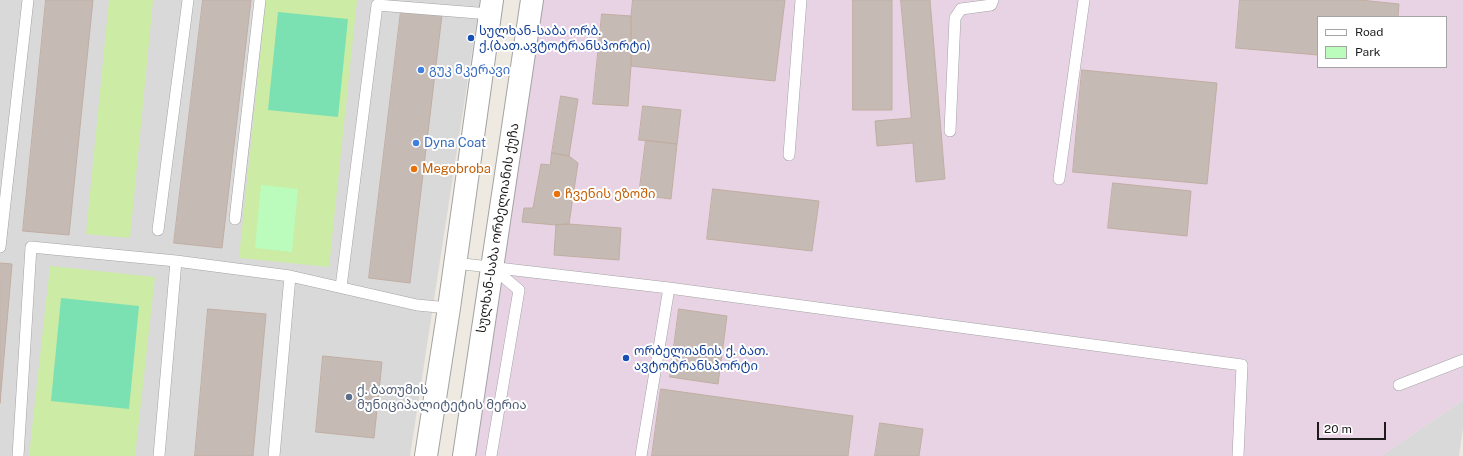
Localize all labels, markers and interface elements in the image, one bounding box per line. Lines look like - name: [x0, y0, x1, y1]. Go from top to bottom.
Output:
- legend: [1317, 16, 1447, 68]
- place label: სულხან-საბა ორბ. ქ.(ბათ.ავტოტრანსპორტი): [479, 23, 651, 54]
- text: Road: [1355, 25, 1383, 39]
- marker: სულხან-საბა ორბ. ქ.(ბათ.ავტოტრანსპორტი): [466, 33, 476, 43]
- text: Park: [1355, 45, 1381, 59]
- place label: გუკ მკერავი: [429, 62, 510, 78]
- marker: გუკ მკერავი: [416, 65, 426, 75]
- street label: სულხან-საბა ორბელიანის ქუჩა: [474, 122, 522, 334]
- place label: Dyna Coat: [424, 135, 486, 151]
- marker: Dyna Coat: [411, 138, 421, 148]
- place label: Megobroba: [422, 161, 491, 177]
- marker: Megobroba: [409, 164, 419, 174]
- place label: ჩვენის ეზოში: [565, 186, 655, 202]
- marker: ჩვენის ეზოში: [552, 189, 562, 199]
- place label: ორბელიანის ქ. ბათ. ავტოტრანსპორტი: [634, 343, 768, 374]
- marker: ორბელიანის ქ. ბათ. ავტოტრანსპორტი: [621, 353, 631, 363]
- place label: ქ. ბათუმის მუნიციპალიტეტის მერია: [357, 382, 527, 413]
- marker: ქ. ბათუმის მუნიციპალიტეტის მერია: [344, 392, 354, 402]
- scale bar: [1319, 414, 1388, 440]
- text: 20 m: [1324, 422, 1352, 436]

